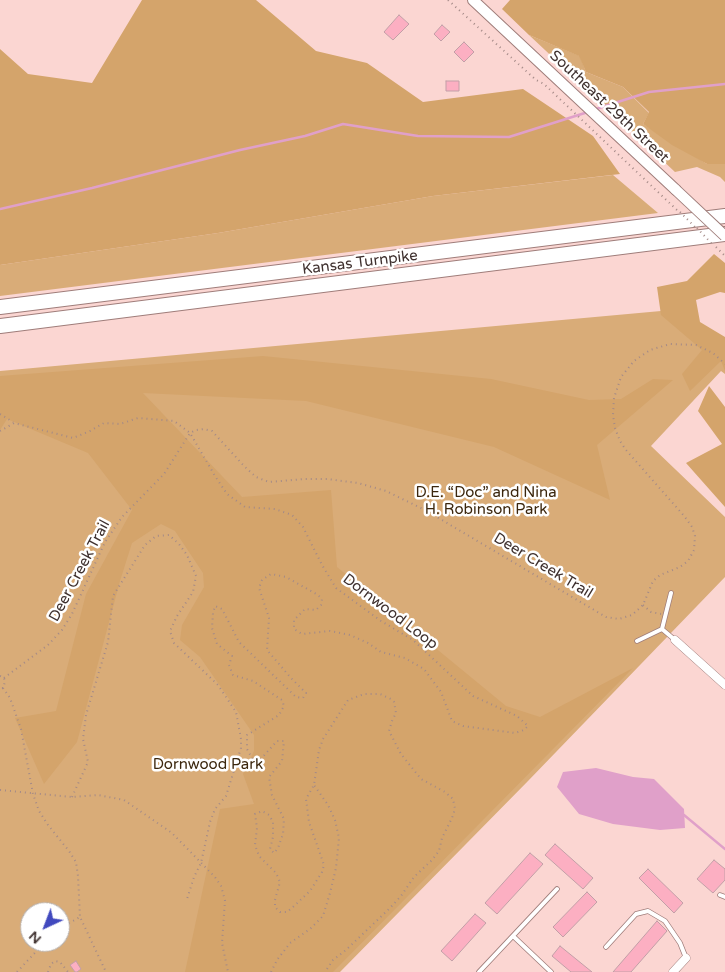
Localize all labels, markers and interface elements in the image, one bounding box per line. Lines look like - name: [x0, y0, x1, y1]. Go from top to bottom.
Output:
- street label: Southeast 29th Street: [546, 47, 672, 167]
- street label: Kansas Turnpike: [301, 247, 419, 279]
- park label: D.E. “Doc” and Nina H. Robinson Park: [415, 484, 557, 519]
- street label: Deer Creek Trail: [46, 517, 114, 625]
- street label: Deer Creek Trail: [490, 529, 596, 603]
- street label: Dornwood Loop: [339, 570, 441, 654]
- park label: Dornwood Park: [153, 756, 263, 774]
- north arrow: [20, 902, 70, 952]
- text: N: [25, 928, 45, 948]

